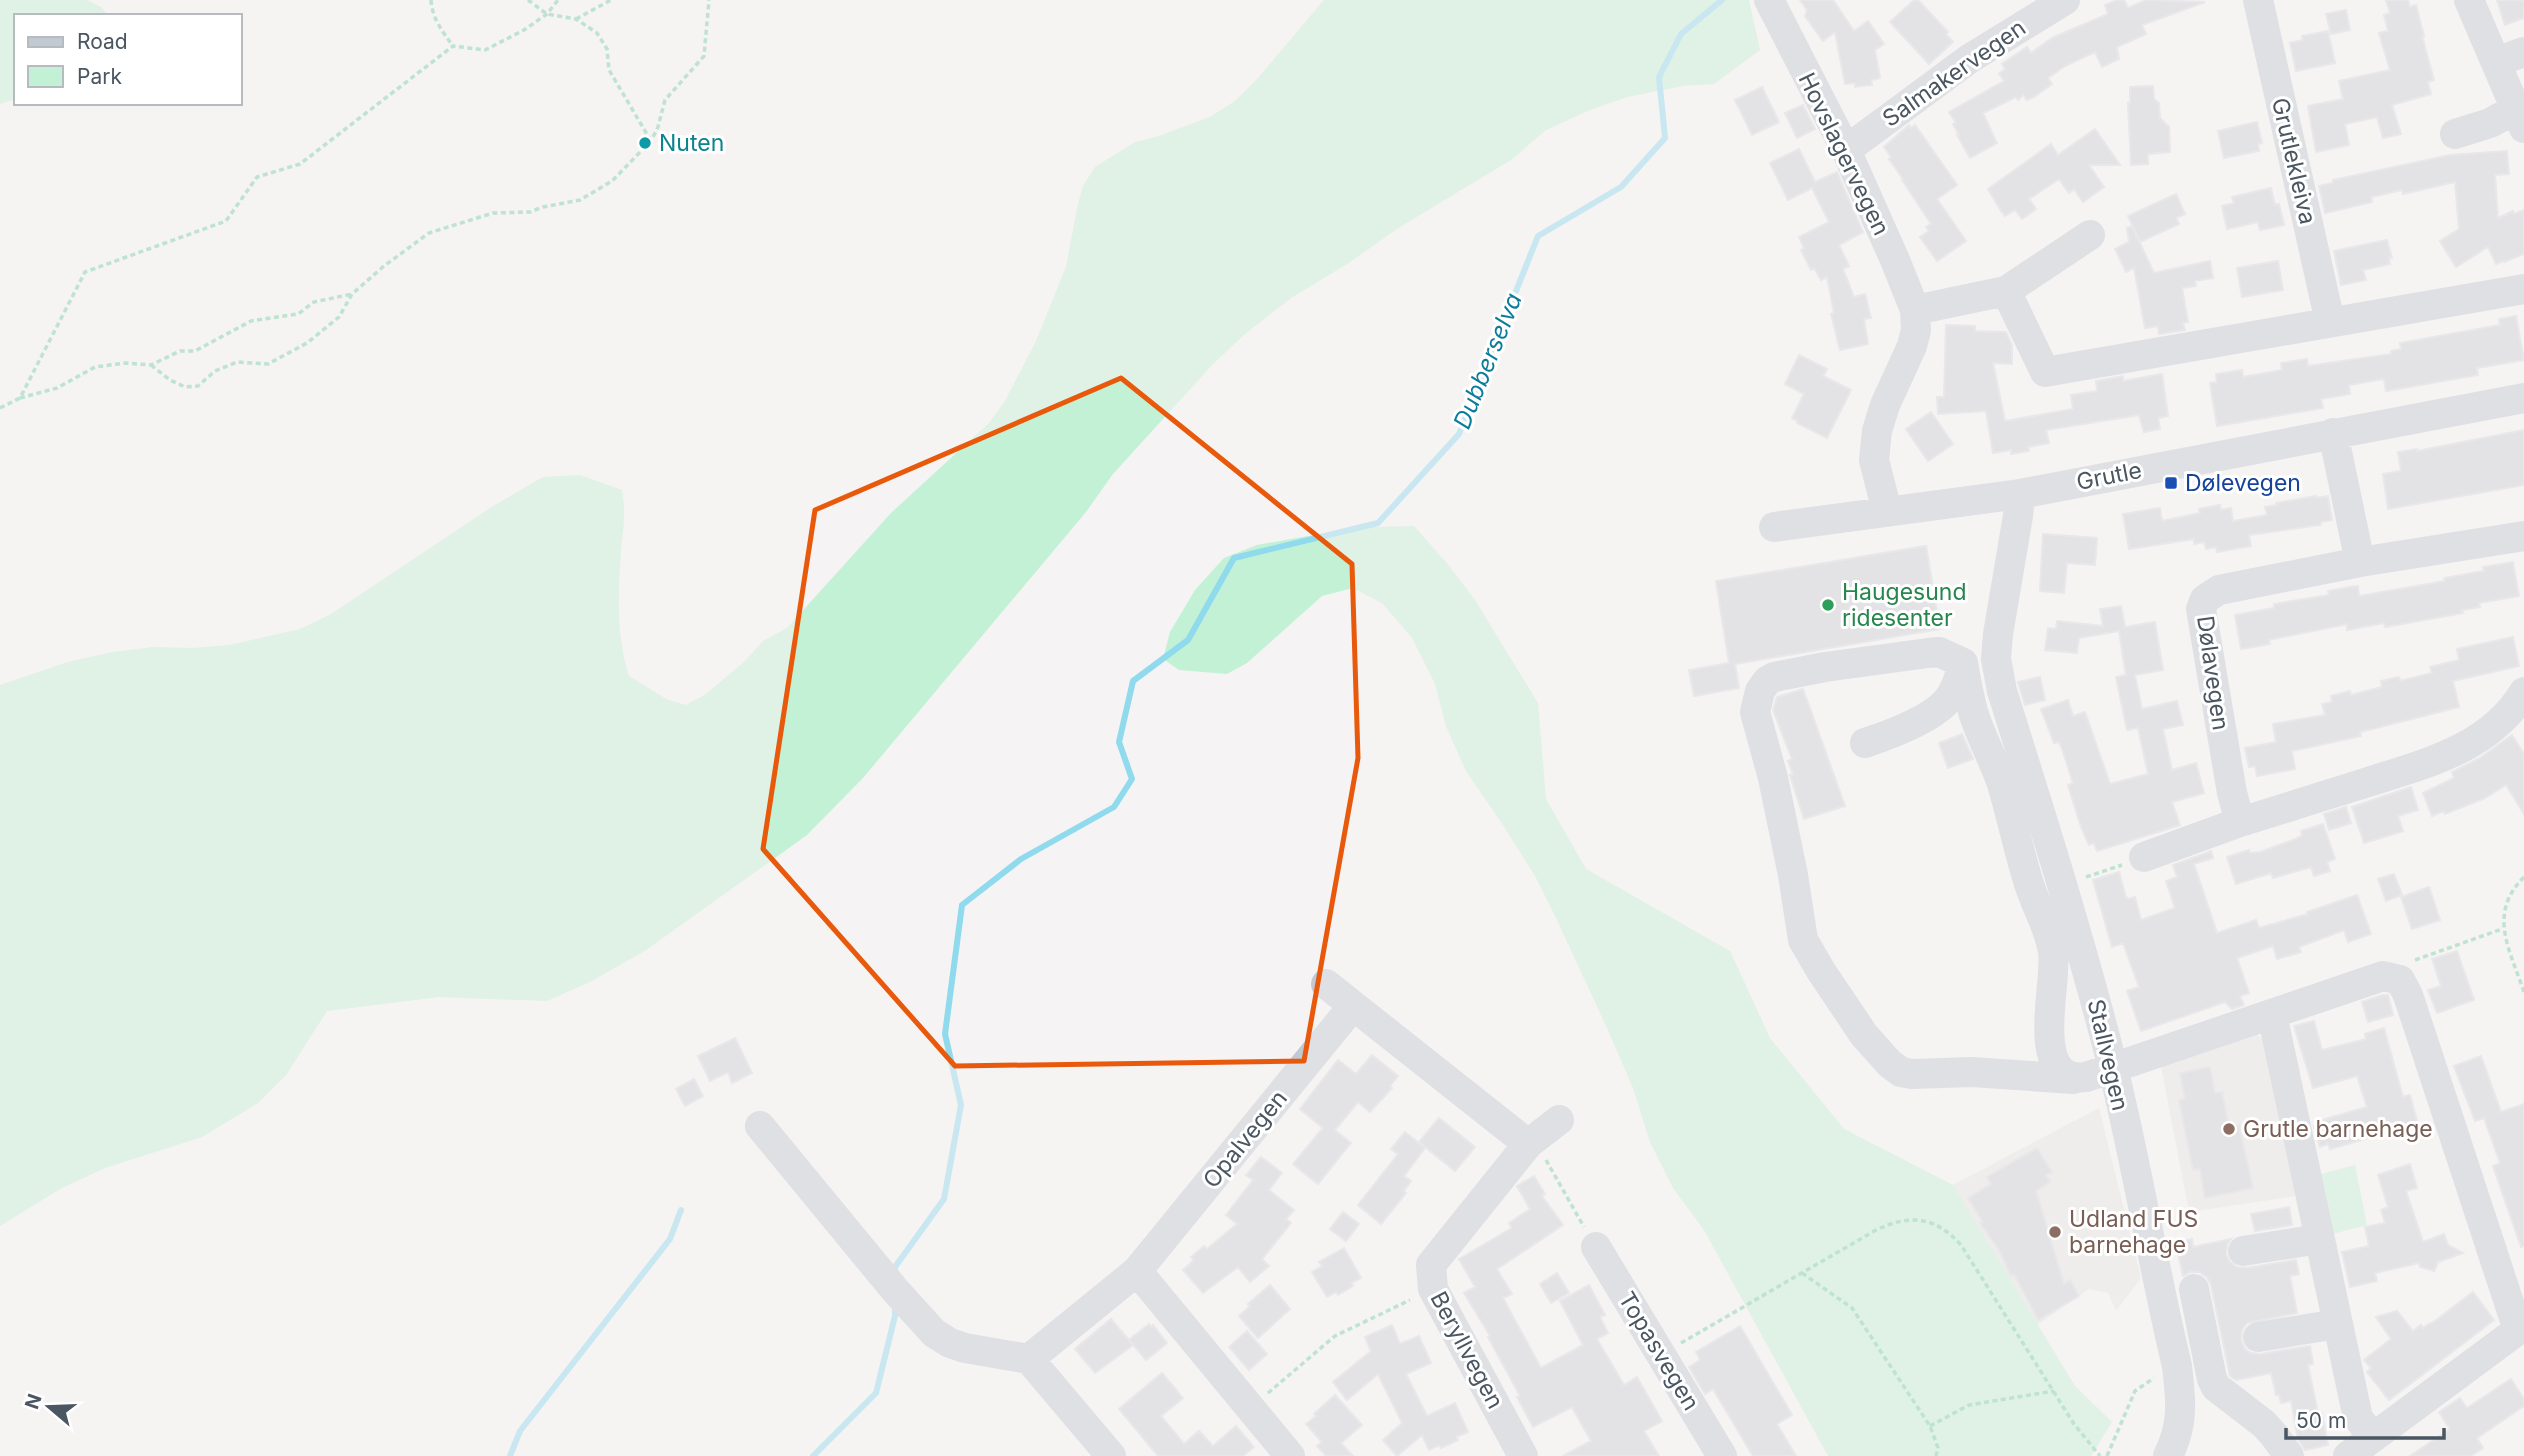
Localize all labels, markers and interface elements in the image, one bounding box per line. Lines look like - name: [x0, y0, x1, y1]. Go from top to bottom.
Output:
- street label: Salmakervegen: [1877, 13, 2031, 133]
- legend: [14, 14, 242, 105]
- text: Road: [77, 29, 128, 54]
- text: Park: [77, 64, 122, 89]
- street label: Hovslagervegen: [1793, 68, 1895, 240]
- street label: Grutlekleiva: [2266, 95, 2322, 227]
- place label: Nuten: [659, 129, 724, 157]
- marker: Nuten: [637, 135, 653, 151]
- water label: Dubberselva: [1447, 289, 1528, 433]
- street label: Grutle: [2074, 456, 2144, 496]
- place label: Dølevegen: [2185, 469, 2301, 497]
- marker: Dølevegen: [2163, 475, 2179, 491]
- place label: Haugesund ridesenter: [1842, 578, 1967, 632]
- marker: Haugesund ridesenter: [1820, 597, 1836, 613]
- street label: Dølavegen: [2191, 614, 2235, 732]
- street label: Stallvegen: [2082, 997, 2134, 1113]
- street label: Opalvegen: [1197, 1085, 1293, 1193]
- place label: Grutle barnehage: [2243, 1115, 2433, 1143]
- marker: Grutle barnehage: [2221, 1121, 2237, 1137]
- place label: Udland FUS barnehage: [2069, 1205, 2198, 1259]
- marker: Udland FUS barnehage: [2047, 1224, 2063, 1240]
- street label: Beryllvegen: [1424, 1287, 1510, 1413]
- street label: Topasvegen: [1613, 1287, 1705, 1415]
- north arrow: [14, 1372, 84, 1442]
- text: N: [20, 1391, 47, 1412]
- scale bar: [2286, 1396, 2444, 1440]
- text: 50 m: [2296, 1408, 2346, 1433]

